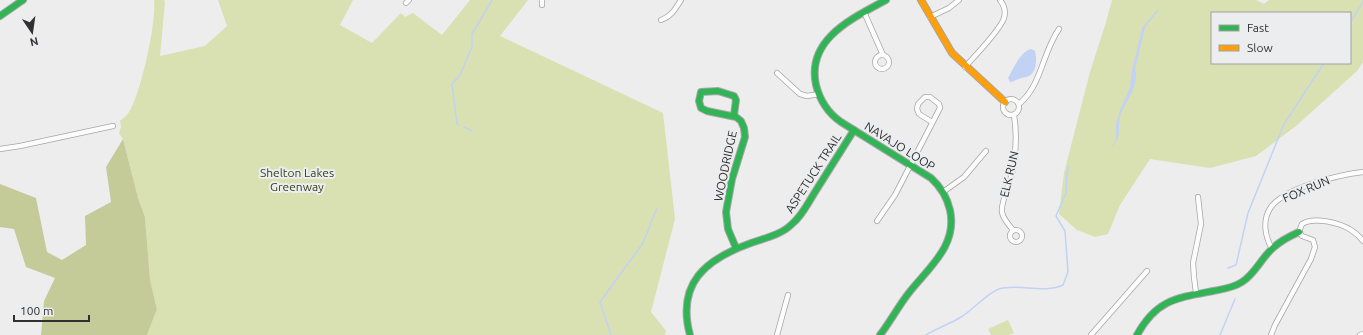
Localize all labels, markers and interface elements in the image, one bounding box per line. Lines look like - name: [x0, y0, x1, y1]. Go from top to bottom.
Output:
- north arrow: [12, 12, 52, 52]
- legend: [1211, 12, 1351, 64]
- text: Fast: [1247, 21, 1269, 34]
- text: N: [29, 35, 40, 49]
- text: Slow: [1247, 41, 1273, 54]
- street label: NAVAJO LOOP: [862, 119, 938, 173]
- street label: WOODRIDGE: [711, 129, 739, 203]
- street label: ASPETUCK TRAIL: [783, 131, 843, 215]
- street label: ELK RUN: [997, 150, 1021, 198]
- park label: Shelton Lakes Greenway: [260, 166, 334, 193]
- street label: FOX RUN: [1281, 173, 1331, 205]
- scale bar: [14, 297, 89, 323]
- text: 100 m: [20, 304, 53, 317]

